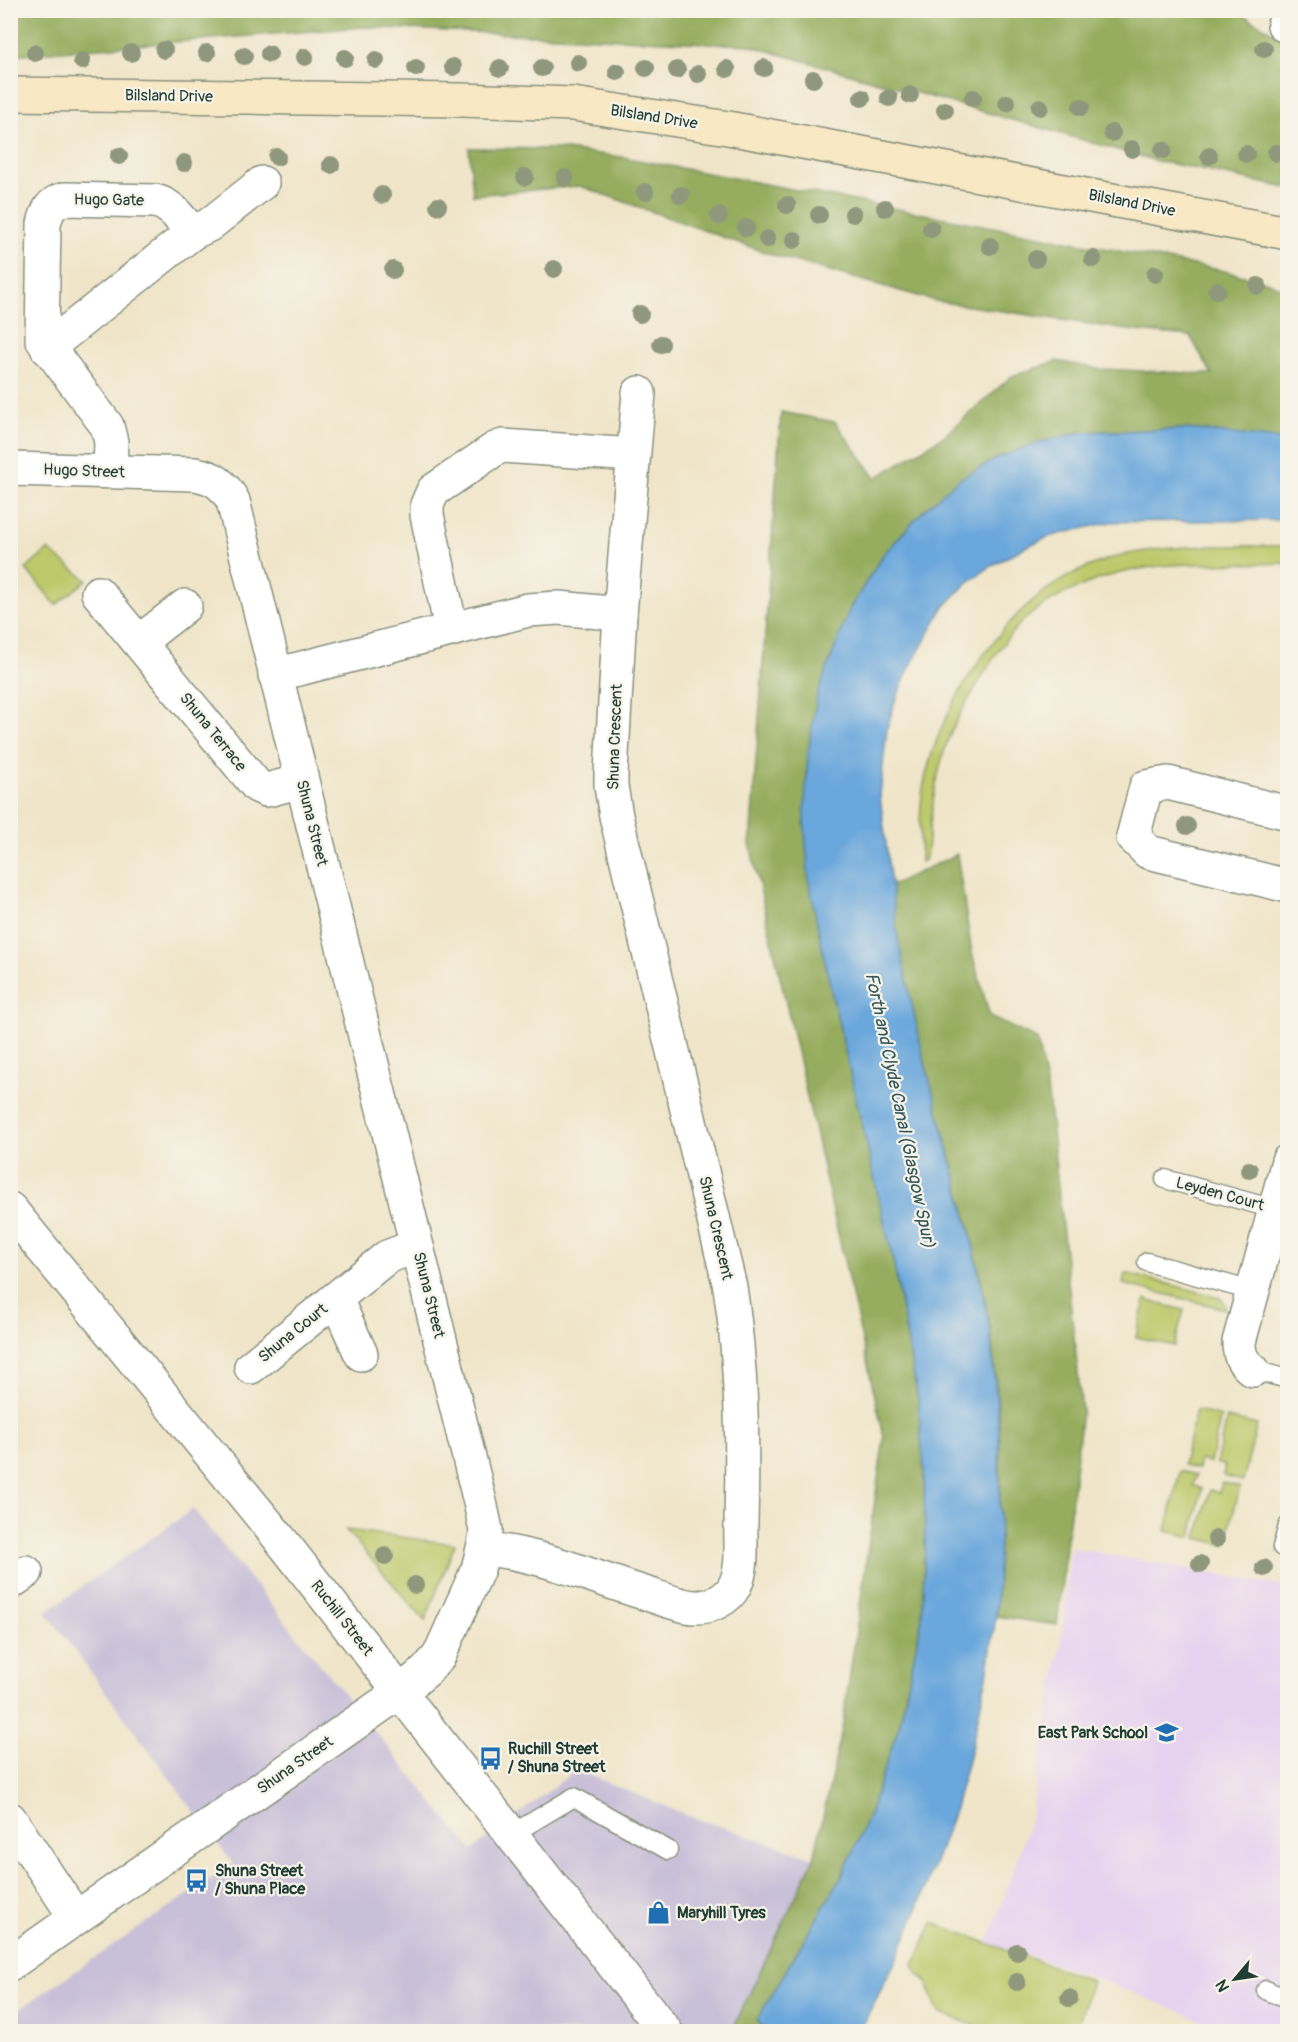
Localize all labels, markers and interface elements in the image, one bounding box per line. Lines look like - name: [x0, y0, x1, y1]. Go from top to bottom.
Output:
- street label: Bilsland Drive: [125, 85, 213, 107]
- street label: Bilsland Drive: [609, 100, 699, 134]
- street label: Bilsland Drive: [1087, 185, 1177, 221]
- street label: Hugo Gate: [74, 189, 144, 211]
- street label: Hugo Street: [43, 460, 126, 482]
- street label: Shuna Crescent: [603, 683, 627, 790]
- street label: Shuna Terrace: [175, 689, 251, 775]
- street label: Shuna Street: [292, 778, 333, 869]
- water label: Forth and Clyde Canal (Glasgow Spur): [860, 970, 940, 1250]
- street label: Leyden Court: [1174, 1173, 1267, 1216]
- street label: Shuna Crescent: [694, 1174, 738, 1283]
- street label: Shuna Street: [409, 1250, 450, 1341]
- street label: Shuna Court: [254, 1299, 332, 1367]
- street label: Ruchill Street: [306, 1576, 378, 1660]
- school or university icon: East Park School: [1153, 1720, 1179, 1746]
- place label: East Park School: [1038, 1723, 1148, 1743]
- street label: Shuna Street: [253, 1731, 337, 1799]
- place label: Ruchill Street / Shuna Street: [508, 1739, 606, 1777]
- bus stop icon: Ruchill Street / Shuna Street: [477, 1745, 503, 1771]
- place label: Shuna Street / Shuna Place: [215, 1861, 306, 1899]
- bus stop icon: Shuna Street / Shuna Place: [184, 1867, 210, 1893]
- shop icon: Maryhill Tyres: [646, 1900, 672, 1926]
- place label: Maryhill Tyres: [677, 1903, 767, 1923]
- north arrow: [1205, 1949, 1265, 2009]
- text: N: [1211, 1976, 1234, 1995]

